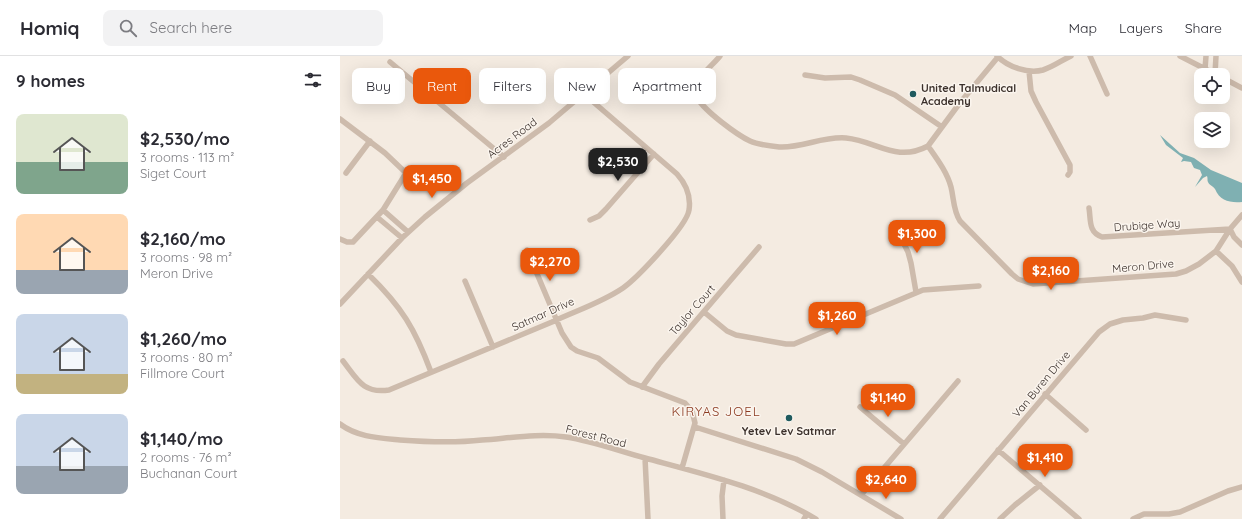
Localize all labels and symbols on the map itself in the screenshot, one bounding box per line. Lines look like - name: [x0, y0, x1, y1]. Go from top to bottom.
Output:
- place label: United Talmudical Academy: [921, 81, 1016, 108]
- marker: United Talmudical Academy: [908, 89, 918, 99]
- street label: Acres Road: [484, 115, 540, 161]
- pin: $2,530: [585, 148, 651, 182]
- pin: $1,450: [399, 165, 465, 199]
- street label: Drubige Way: [1113, 216, 1181, 234]
- pin: $1,300: [884, 220, 950, 254]
- pin: $2,270: [517, 248, 583, 282]
- street label: Meron Drive: [1112, 256, 1174, 276]
- pin: $2,160: [1018, 257, 1084, 291]
- street label: Taylor Court: [666, 282, 718, 338]
- street label: Satmar Drive: [510, 294, 576, 334]
- pin: $1,260: [804, 302, 870, 336]
- street label: Van Buren Drive: [1009, 348, 1073, 420]
- pin: $1,140: [855, 384, 921, 418]
- district label: KIRYAS JOEL: [671, 403, 761, 419]
- marker: Yetev Lev Satmar: [784, 413, 794, 423]
- street label: Forest Road: [564, 422, 628, 450]
- place label: Yetev Lev Satmar: [742, 424, 836, 438]
- pin: $1,410: [1012, 444, 1078, 478]
- pin: $2,640: [853, 466, 919, 500]

